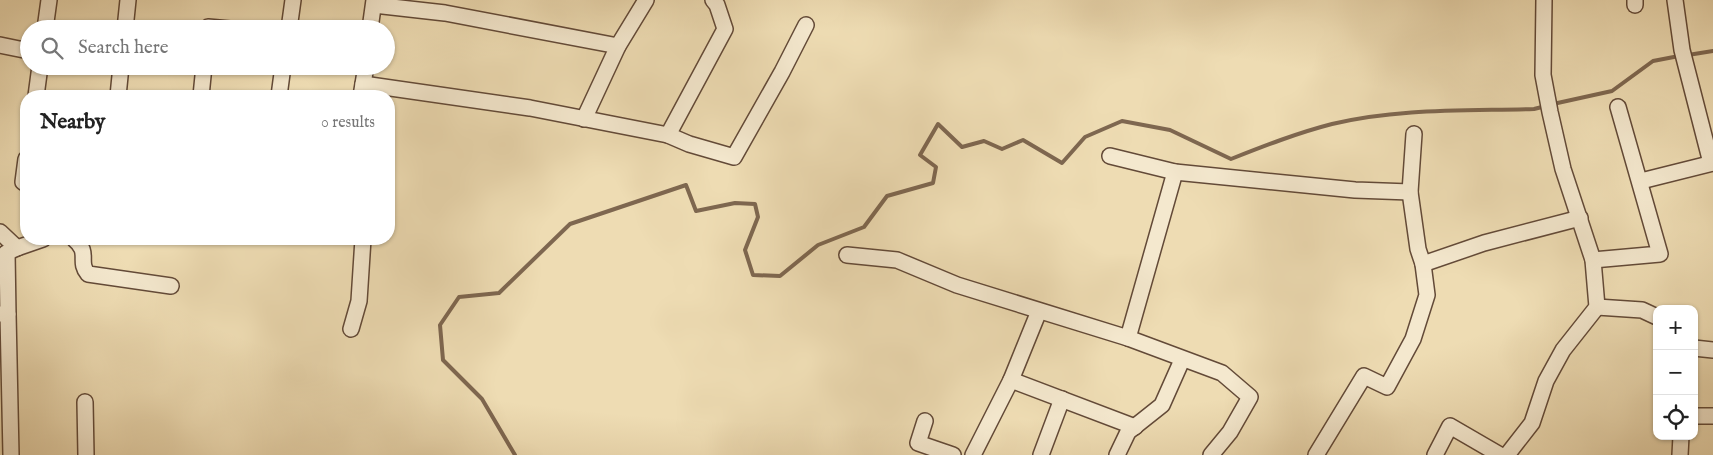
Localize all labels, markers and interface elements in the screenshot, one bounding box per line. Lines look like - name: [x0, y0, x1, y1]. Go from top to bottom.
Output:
- search box: [20, 20, 395, 75]
- icon: search: [38, 34, 66, 62]
- text: Search here: [78, 36, 169, 60]
- text: Nearby: [40, 109, 105, 136]
- text: 0 results: [321, 113, 375, 133]
- map controls: [1653, 305, 1698, 440]
- button: +: [1653, 305, 1698, 350]
- button: −: [1653, 350, 1698, 395]
- button: locate: [1653, 395, 1698, 440]

